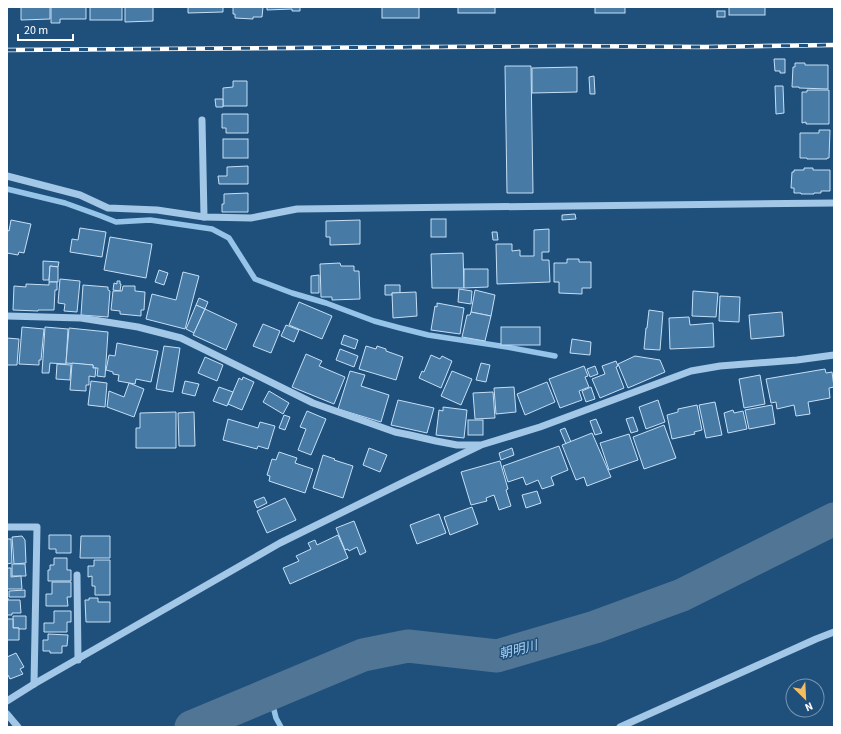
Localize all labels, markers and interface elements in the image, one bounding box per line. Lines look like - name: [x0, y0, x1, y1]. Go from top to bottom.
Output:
- scale bar: [18, 16, 73, 42]
- text: 20 m: [24, 22, 48, 39]
- water label: 朝明川: [497, 636, 541, 663]
- north arrow: [785, 678, 825, 718]
- text: N: [802, 698, 815, 715]

